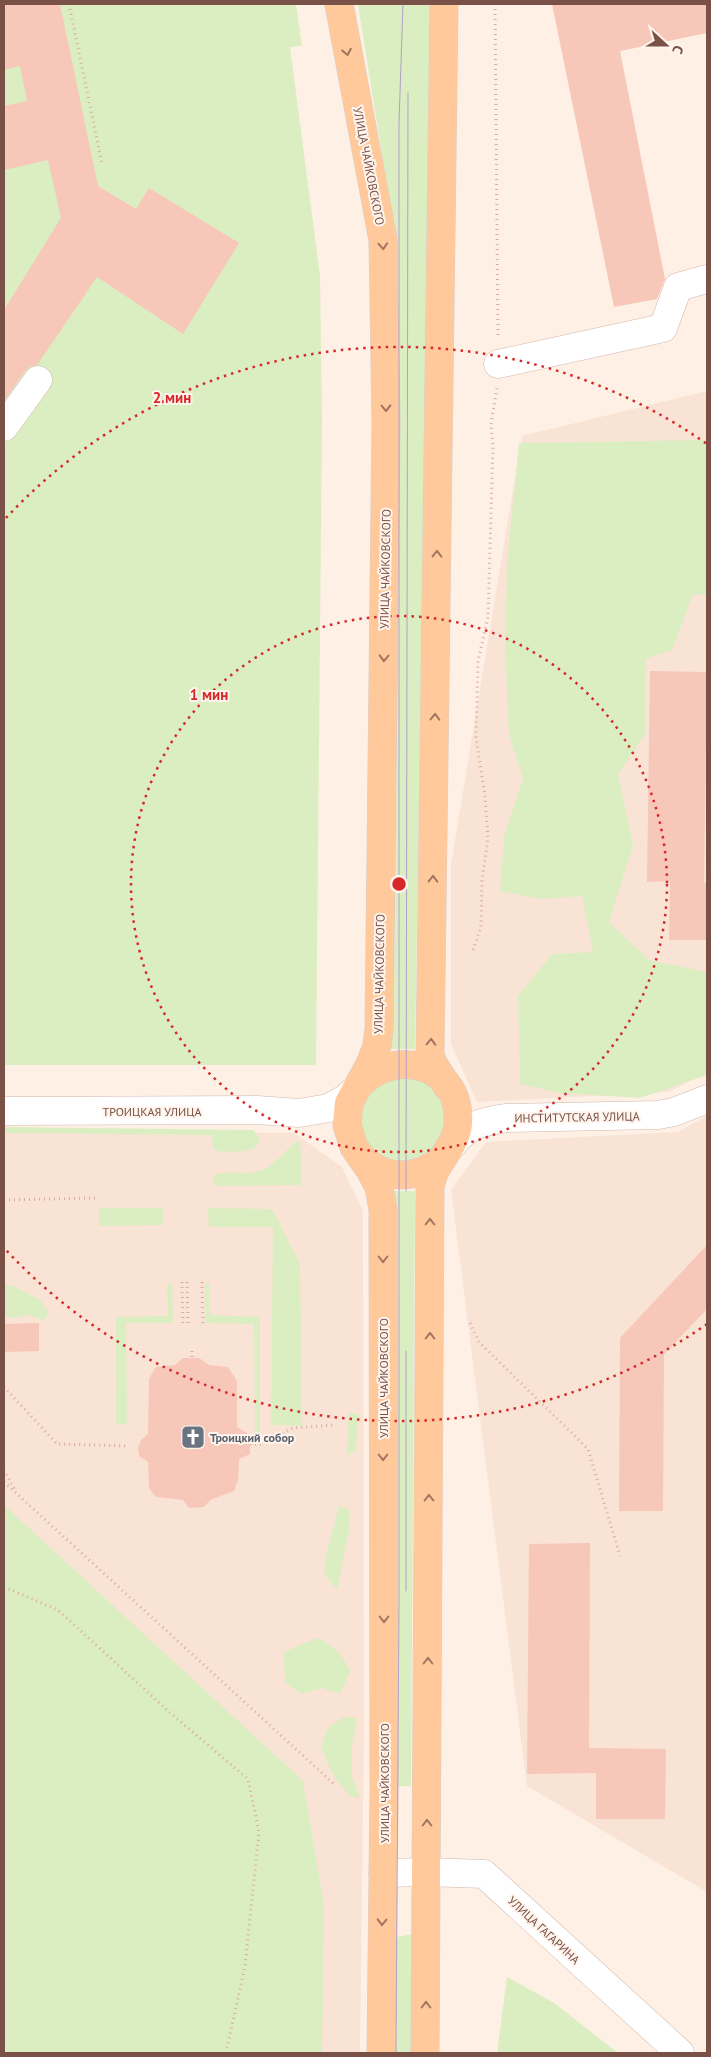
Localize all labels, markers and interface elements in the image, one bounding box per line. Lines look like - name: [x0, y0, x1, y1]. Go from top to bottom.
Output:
- north arrow: [641, 20, 691, 70]
- text: С: [668, 43, 688, 57]
- one-way arrow: [341, 47, 352, 56]
- street label: УЛИЦА ЧАЙКОВСКОГО: [350, 106, 388, 226]
- one-way arrow: [377, 242, 388, 250]
- text: 2 мин: [153, 388, 191, 407]
- one-way arrow: [381, 405, 391, 413]
- street label: УЛИЦА ЧАЙКОВСКОГО: [376, 509, 394, 629]
- one-way arrow: [432, 550, 442, 558]
- one-way arrow: [379, 655, 389, 663]
- text: 1 мин: [190, 685, 228, 704]
- one-way arrow: [430, 713, 440, 720]
- centre of rings: [390, 875, 408, 893]
- one-way arrow: [428, 875, 438, 883]
- street label: УЛИЦА ЧАЙКОВСКОГО: [370, 914, 388, 1034]
- one-way arrow: [425, 1038, 436, 1046]
- street label: ТРОИЦКАЯ УЛИЦА: [102, 1104, 202, 1119]
- street label: ИНСТИТУТСКАЯ УЛИЦА: [514, 1108, 640, 1126]
- one-way arrow: [425, 1218, 435, 1226]
- one-way arrow: [378, 1256, 388, 1263]
- street label: УЛИЦА ЧАЙКОВСКОГО: [376, 1318, 391, 1438]
- one-way arrow: [424, 1331, 435, 1339]
- church icon: Троицкий собор: [180, 1424, 206, 1450]
- place label: Троицкий собор: [210, 1430, 295, 1445]
- one-way arrow: [378, 1453, 388, 1461]
- one-way arrow: [424, 1494, 434, 1502]
- one-way arrow: [379, 1616, 389, 1623]
- one-way arrow: [423, 1656, 433, 1664]
- street label: УЛИЦА ЧАЙКОВСКОГО: [377, 1723, 392, 1843]
- one-way arrow: [422, 1819, 432, 1826]
- street label: УЛИЦА ГАГАРИНА: [505, 1893, 583, 1967]
- one-way arrow: [377, 1918, 388, 1926]
- one-way arrow: [421, 2000, 431, 2008]

